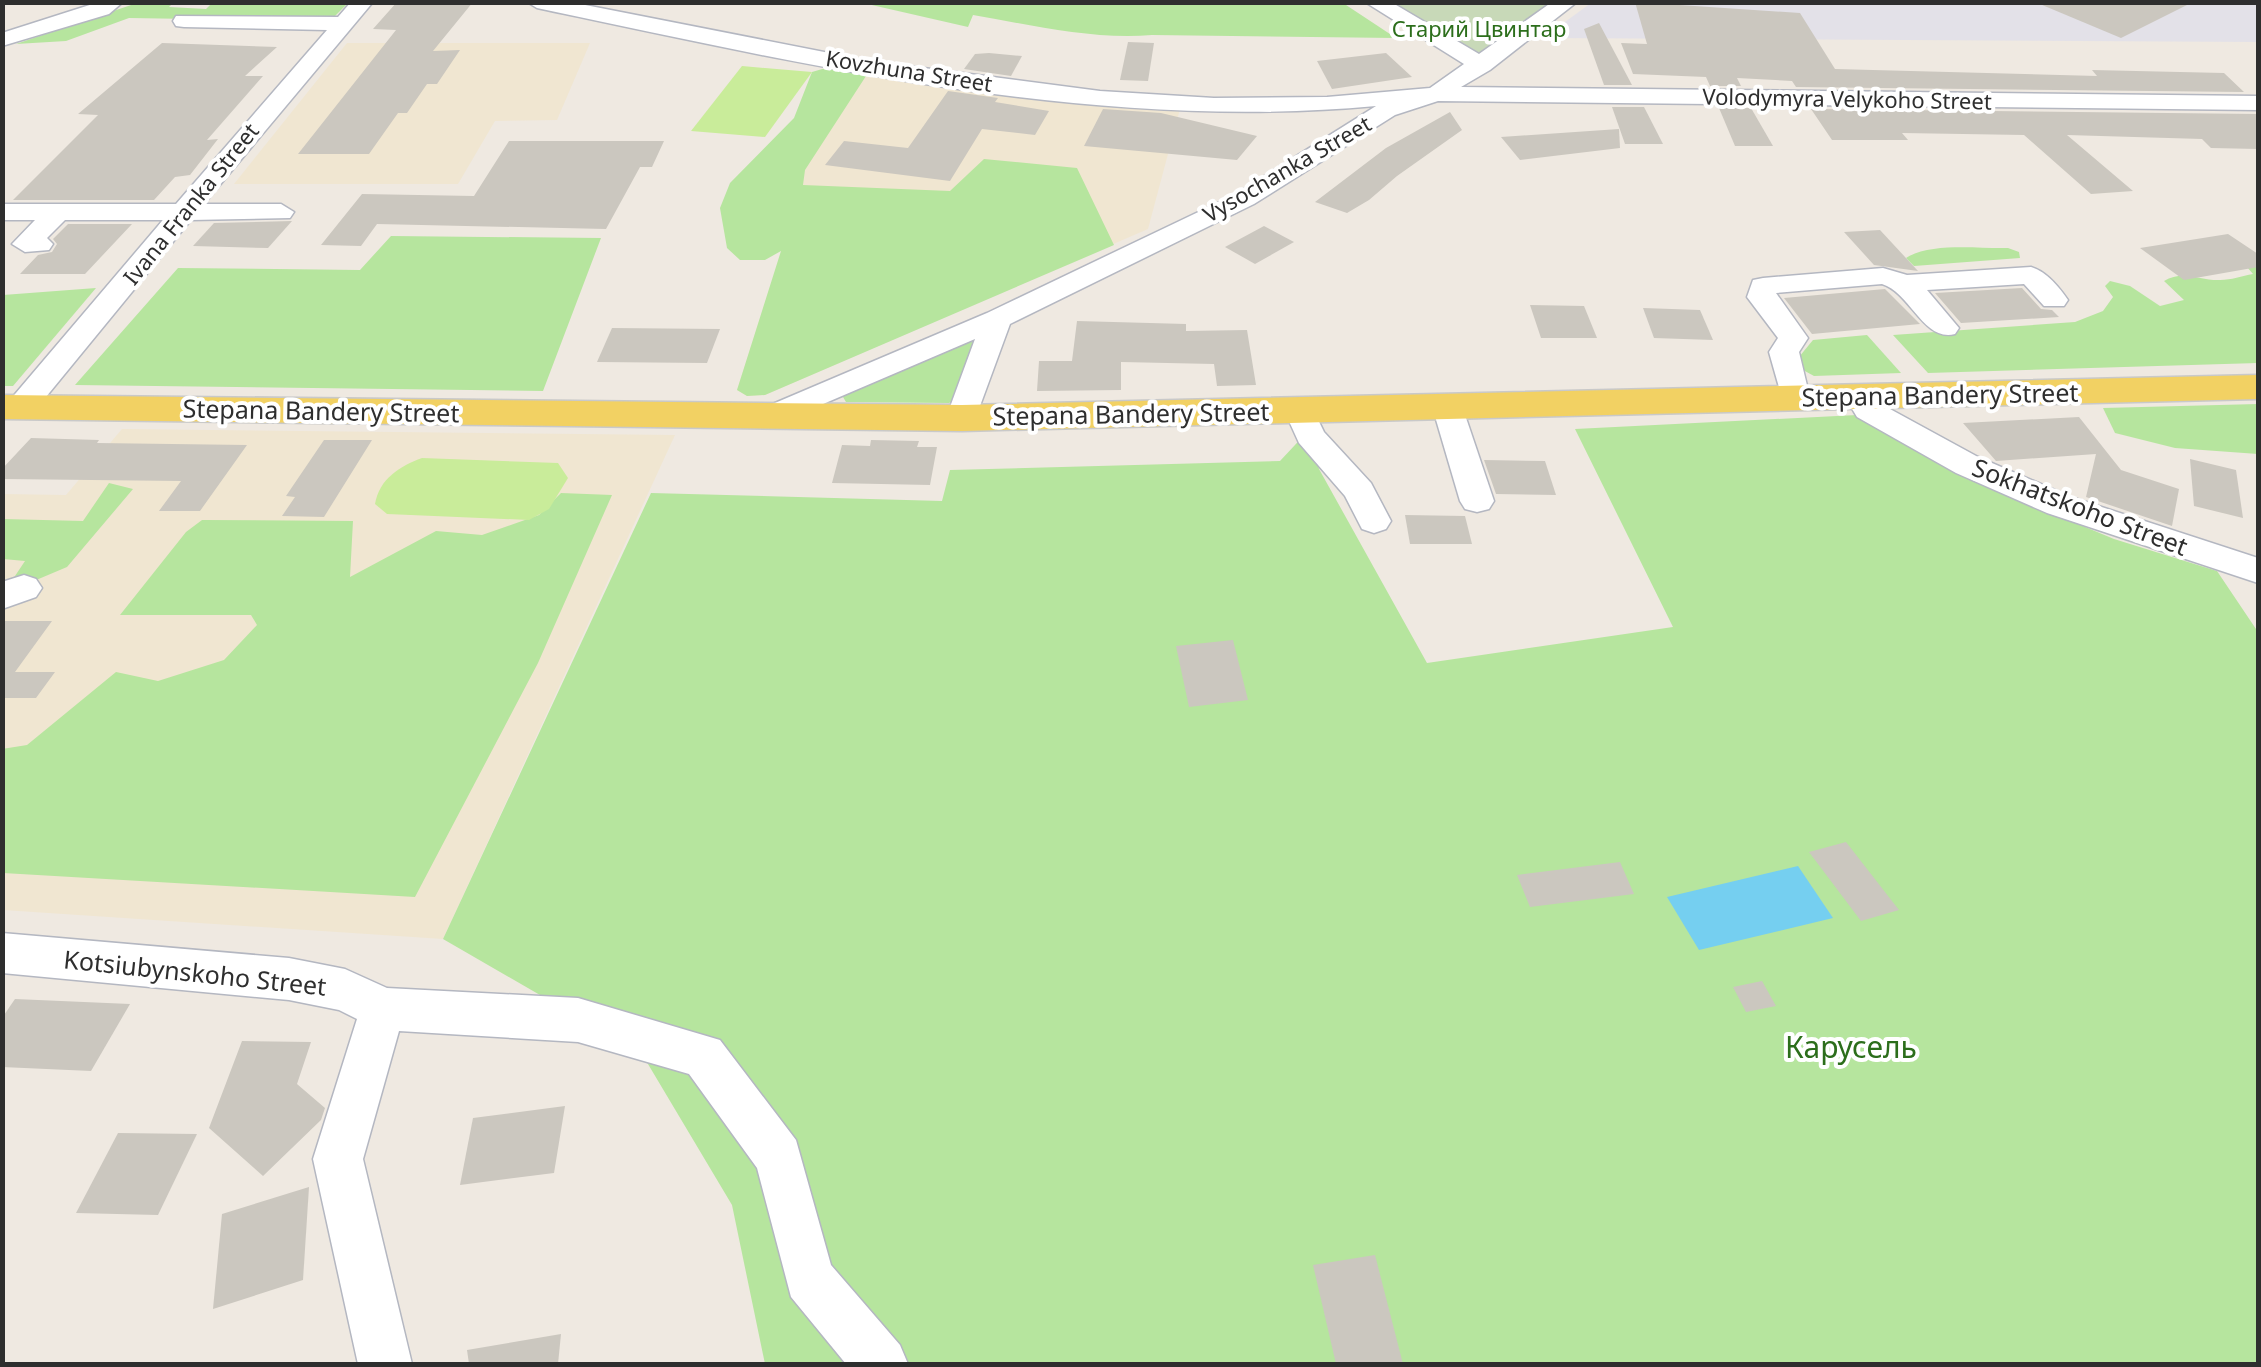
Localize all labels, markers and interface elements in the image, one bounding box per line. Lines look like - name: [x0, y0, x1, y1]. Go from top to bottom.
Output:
- park label: Старий Цвинтар: [1392, 13, 1566, 43]
- street label: Kovzhuna Street: [824, 42, 995, 98]
- street label: Volodymyra Velykoho Street: [1702, 80, 1992, 116]
- street label: Vysochanka Street: [1197, 108, 1376, 229]
- street label: Ivana Franka Street: [116, 116, 265, 290]
- street label: Stepana Bandery Street: [1801, 375, 2079, 413]
- street label: Stepana Bandery Street: [182, 391, 460, 429]
- street label: Stepana Bandery Street: [992, 394, 1270, 432]
- street label: Sokhatskoho Street: [1968, 449, 2193, 563]
- street label: Kotsiubynskoho Street: [62, 941, 328, 1003]
- park label: Карусель: [1785, 1026, 1917, 1067]

